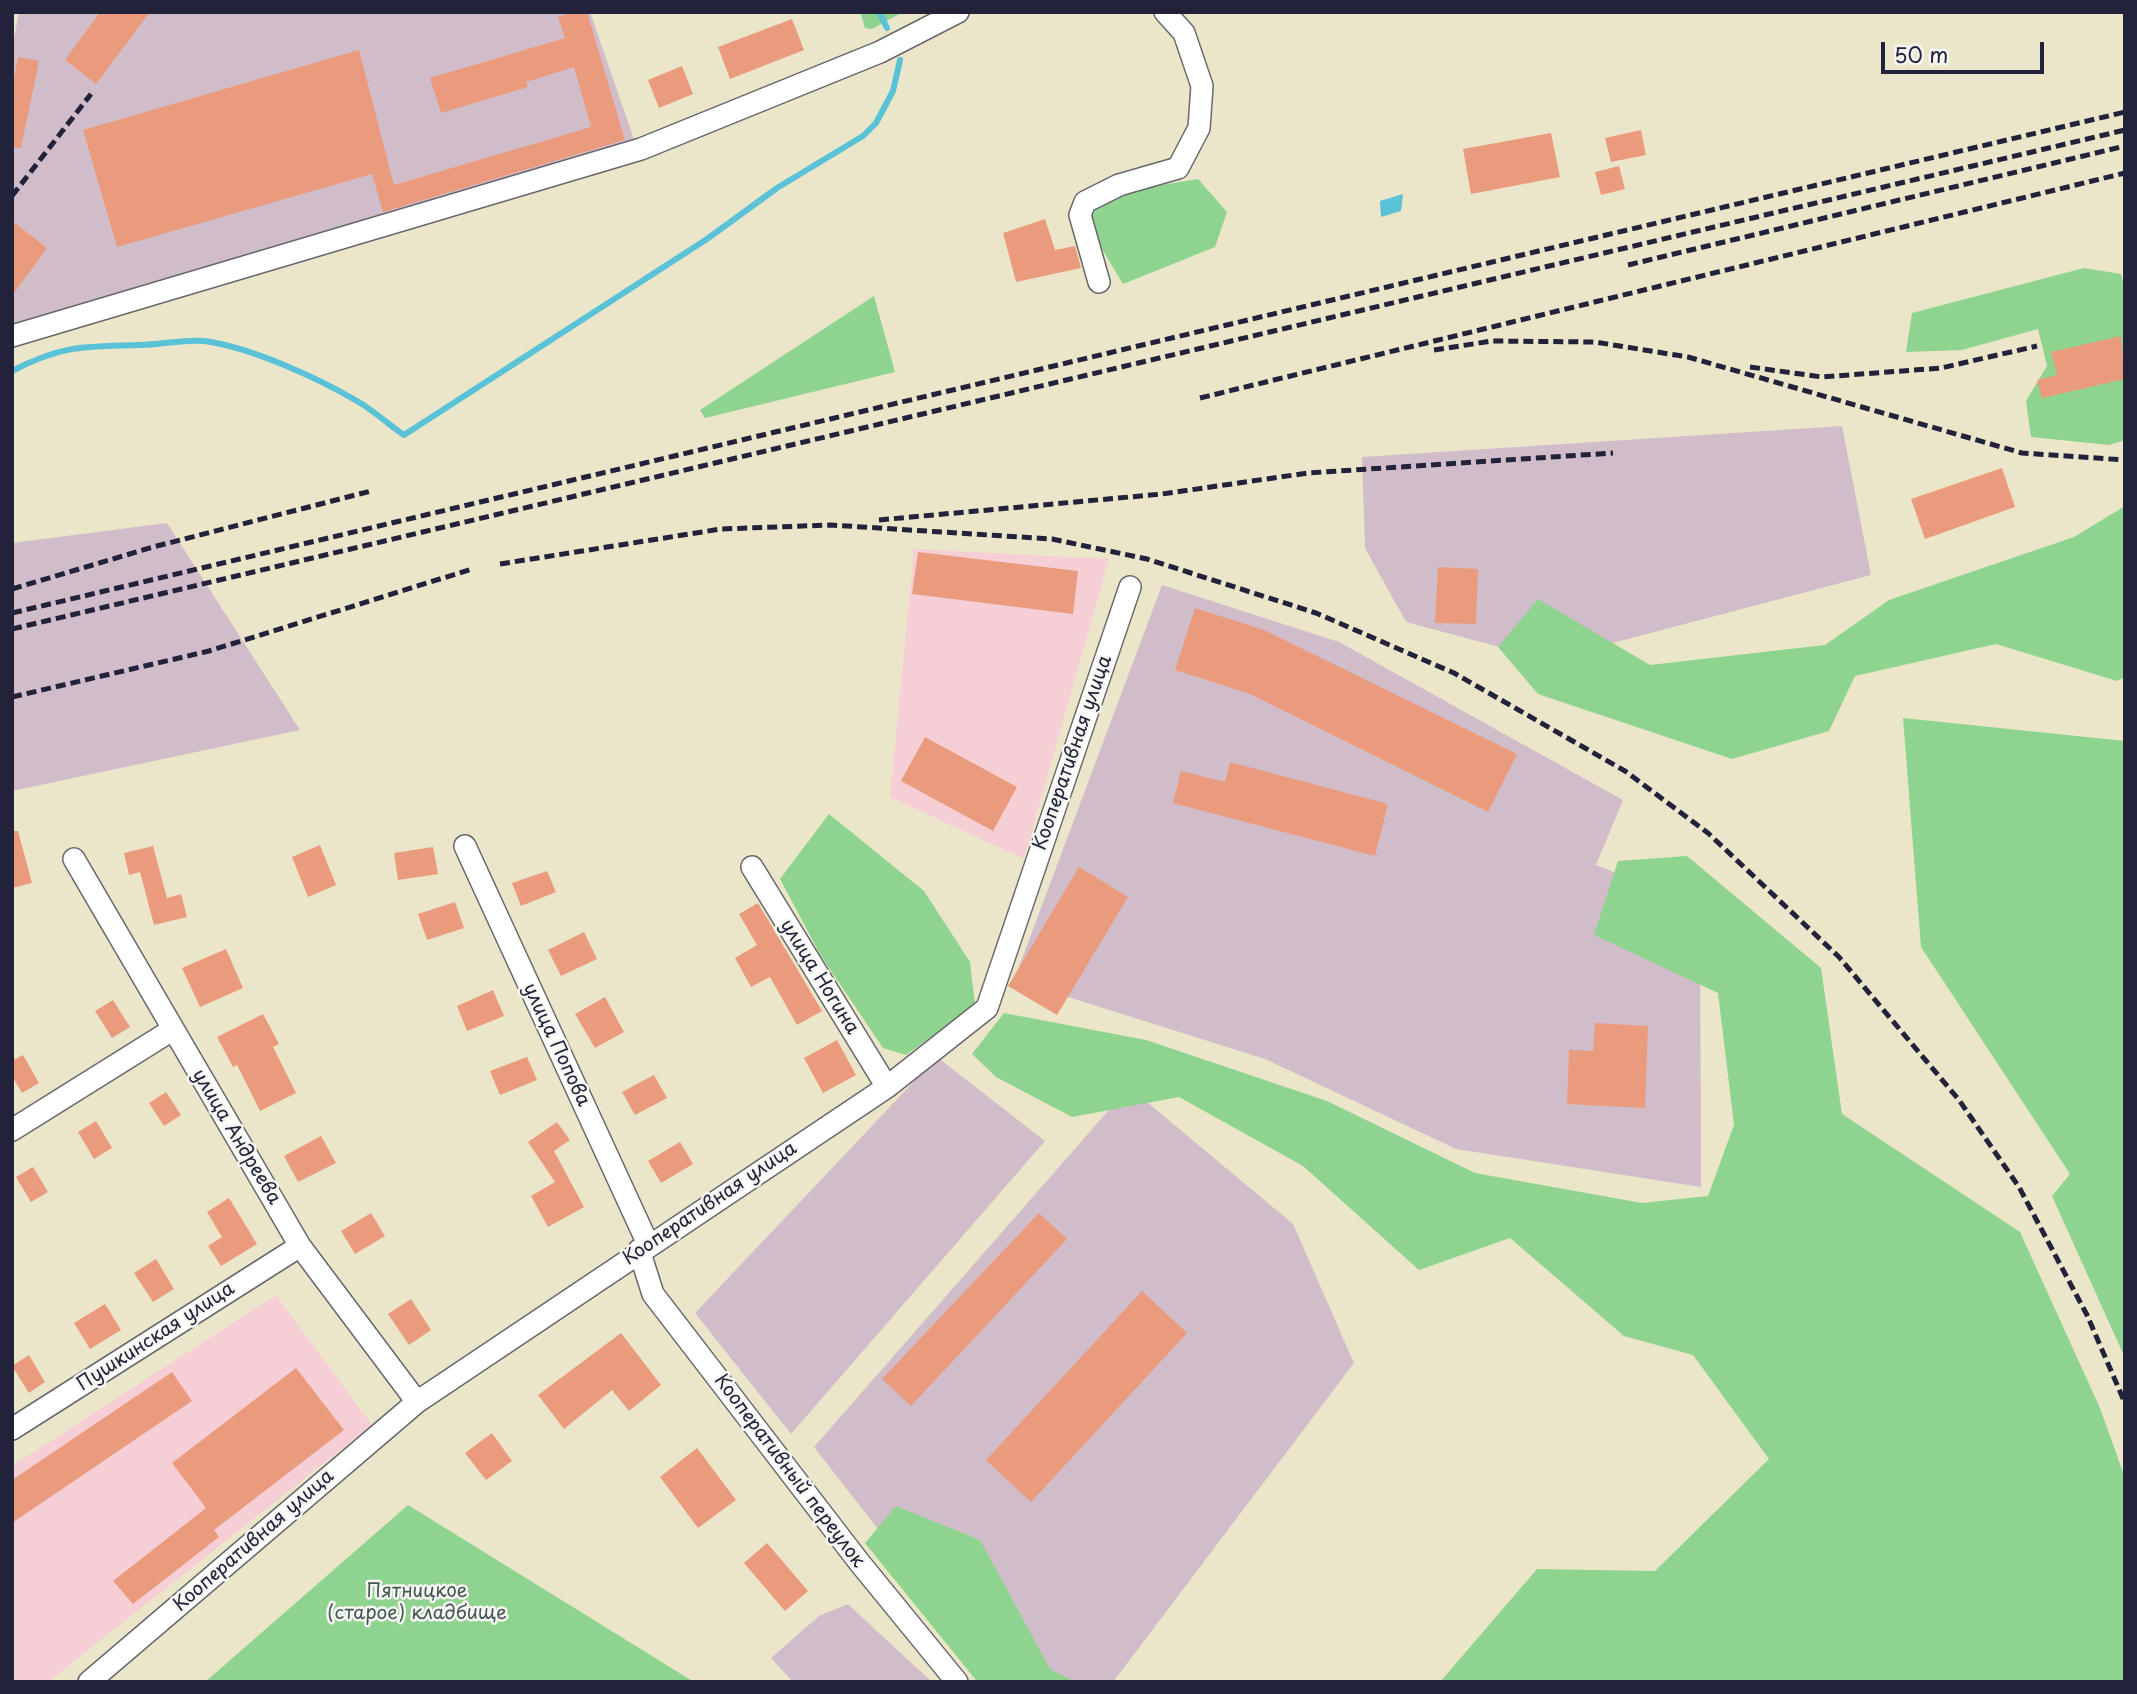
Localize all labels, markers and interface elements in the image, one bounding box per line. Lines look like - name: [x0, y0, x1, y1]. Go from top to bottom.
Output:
- scale bar: [1885, 28, 2048, 72]
- text: 50 m: [1894, 38, 1948, 70]
- street label: Кооперативная улица: [1029, 652, 1117, 854]
- street label: улица Ногина: [775, 915, 863, 1039]
- street label: улица Попова: [518, 980, 594, 1110]
- street label: улица Андреева: [187, 1065, 285, 1209]
- street label: Кооперативная улица: [619, 1137, 801, 1271]
- street label: Пушкинская улица: [73, 1278, 239, 1396]
- street label: Кооперативный переулок: [709, 1370, 869, 1572]
- street label: Кооперативная улица: [169, 1465, 339, 1617]
- park label: Пятницкое (старое) кладбище: [327, 1581, 507, 1625]

